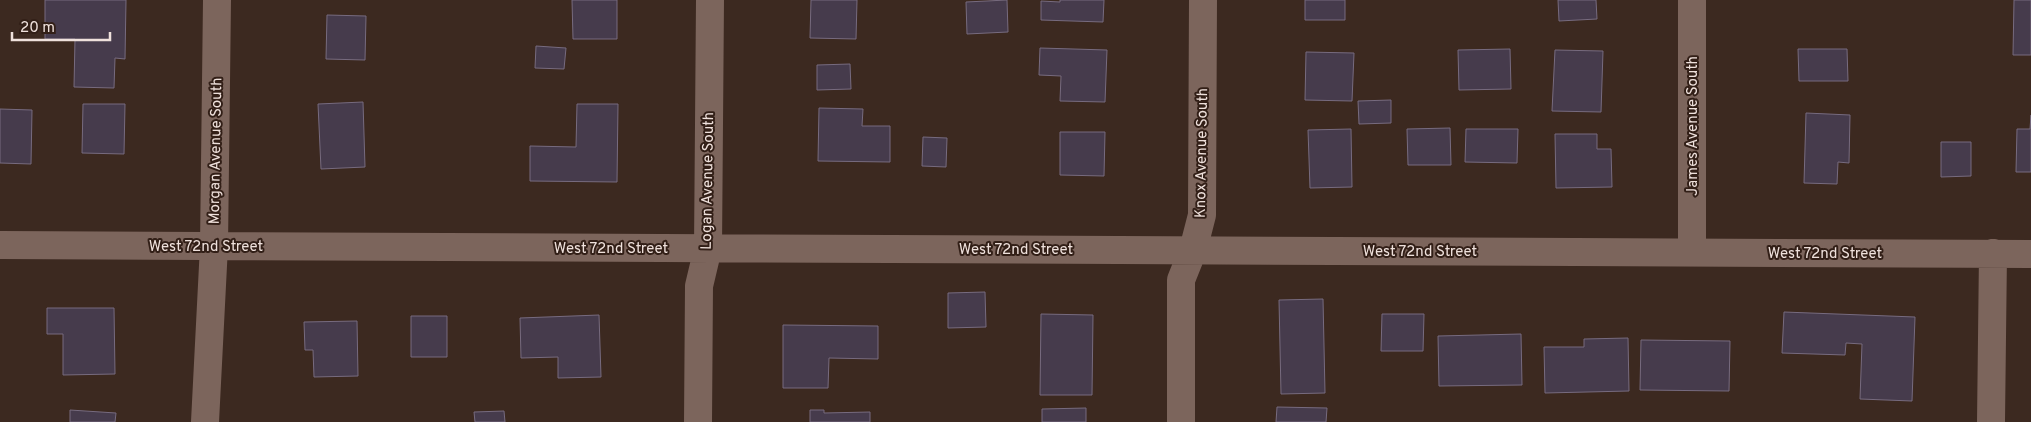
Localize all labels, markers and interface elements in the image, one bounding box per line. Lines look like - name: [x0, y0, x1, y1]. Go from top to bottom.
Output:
- scale bar: [12, 10, 110, 42]
- text: 20 m: [20, 19, 55, 38]
- street label: James Avenue South: [1684, 56, 1703, 196]
- street label: Morgan Avenue South: [206, 77, 227, 225]
- street label: Knox Avenue South: [1192, 88, 1213, 218]
- street label: Logan Avenue South: [698, 112, 719, 250]
- street label: West 72nd Street: [149, 238, 263, 257]
- street label: West 72nd Street: [554, 240, 668, 259]
- street label: West 72nd Street: [959, 241, 1073, 260]
- street label: West 72nd Street: [1363, 243, 1477, 262]
- street label: West 72nd Street: [1768, 245, 1882, 264]

